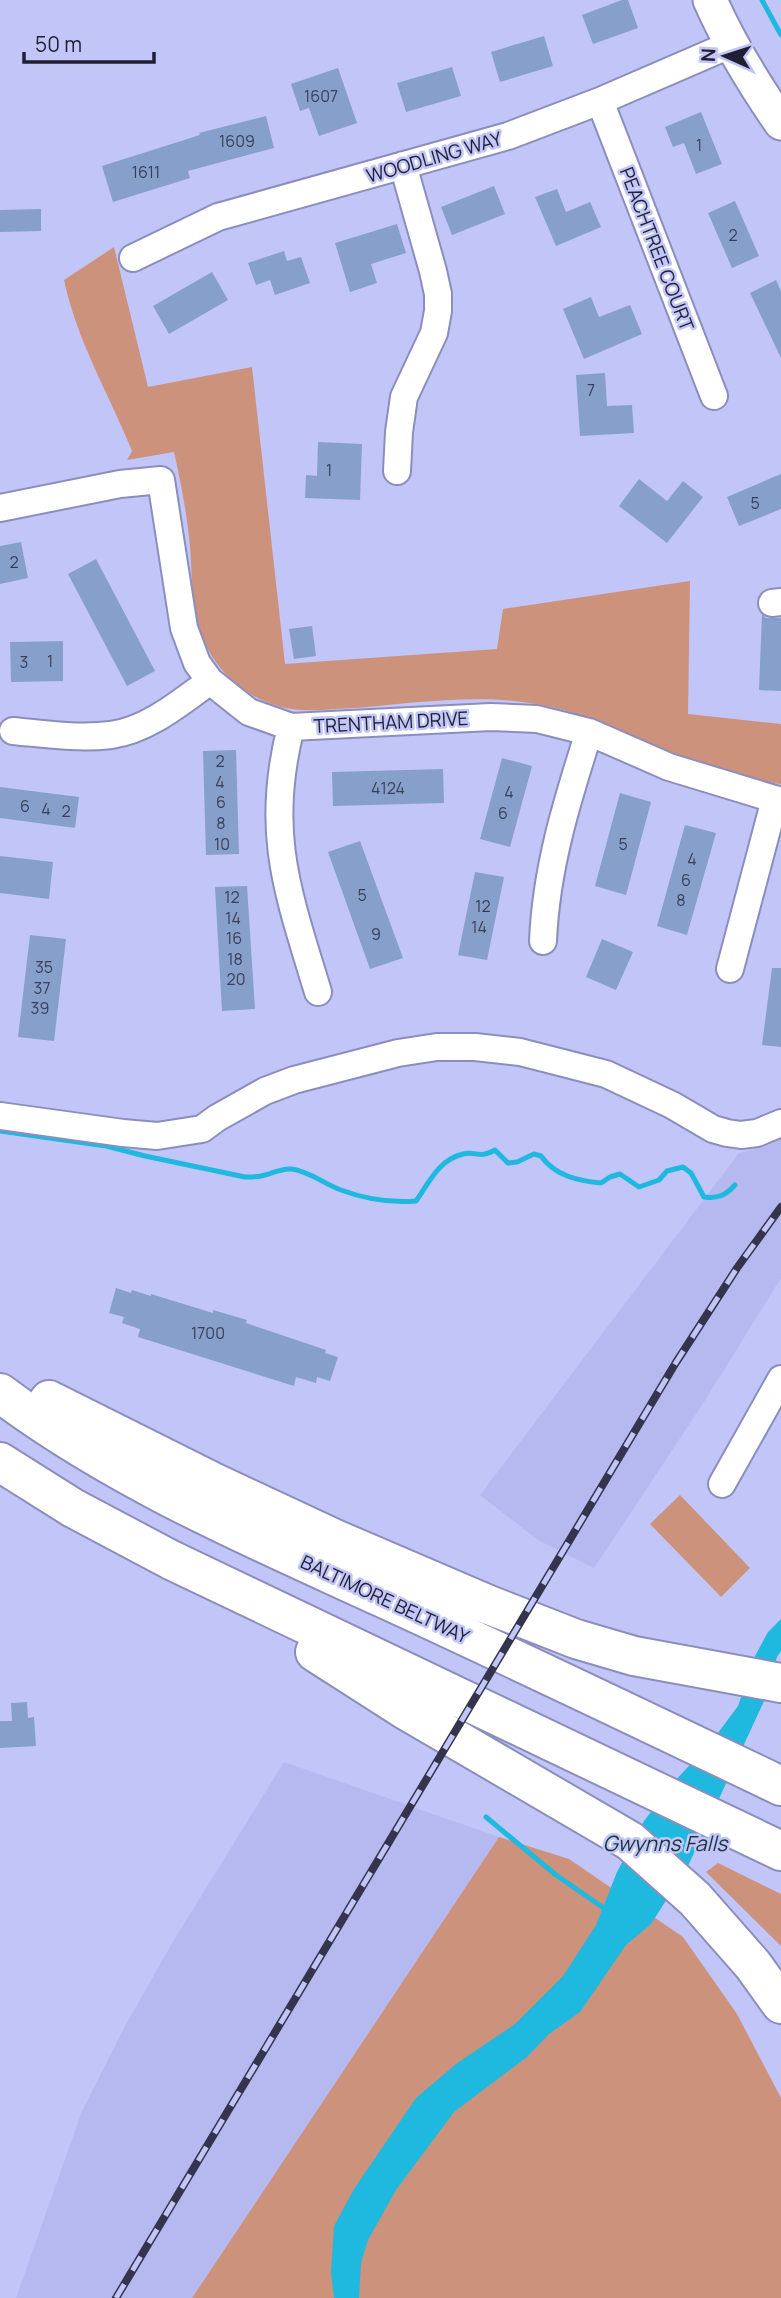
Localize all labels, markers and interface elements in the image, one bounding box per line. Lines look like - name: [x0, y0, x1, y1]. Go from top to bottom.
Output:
- scale bar: [24, 21, 154, 65]
- north arrow: [690, 21, 760, 91]
- text: 50 m: [35, 30, 82, 58]
- text: N: [695, 48, 721, 63]
- house number: 1607: [304, 85, 338, 107]
- street label: WOODLING WAY: [363, 125, 505, 189]
- house number: 1609: [219, 130, 255, 152]
- house number: 1: [696, 134, 702, 156]
- house number: 1611: [132, 161, 160, 183]
- street label: PEACHTREE COURT: [614, 163, 700, 335]
- house number: 2: [728, 224, 738, 246]
- house number: 7: [587, 379, 595, 401]
- house number: 1: [326, 459, 332, 481]
- house number: 5: [750, 492, 760, 514]
- house number: 2: [9, 551, 19, 573]
- house number: 1: [47, 650, 53, 672]
- house number: 3: [20, 651, 28, 673]
- street label: TRENTHAM DRIVE: [313, 705, 469, 739]
- house number: 2: [215, 750, 225, 772]
- house number: 4: [215, 771, 225, 793]
- house number: 4124: [371, 777, 405, 799]
- house number: 4: [504, 781, 514, 803]
- house number: 6: [216, 791, 226, 813]
- house number: 6: [20, 795, 30, 817]
- house number: 4: [41, 798, 51, 820]
- house number: 2: [61, 800, 71, 822]
- house number: 6: [498, 802, 508, 824]
- house number: 8: [216, 812, 226, 834]
- house number: 10: [214, 833, 230, 855]
- house number: 5: [618, 833, 628, 855]
- house number: 4: [687, 848, 697, 870]
- house number: 6: [681, 869, 691, 891]
- house number: 5: [357, 884, 367, 906]
- house number: 12: [224, 886, 240, 908]
- house number: 8: [676, 889, 686, 911]
- house number: 12: [475, 895, 491, 917]
- house number: 14: [225, 907, 241, 929]
- house number: 14: [471, 916, 487, 938]
- house number: 9: [371, 923, 381, 945]
- house number: 16: [226, 927, 242, 949]
- house number: 18: [227, 948, 243, 970]
- house number: 35: [35, 956, 53, 978]
- house number: 20: [227, 968, 245, 990]
- house number: 37: [34, 977, 50, 999]
- house number: 39: [31, 997, 49, 1019]
- house number: 1700: [191, 1322, 225, 1344]
- street label: BALTIMORE BELTWAY: [297, 1549, 474, 1650]
- water label: Gwynns Falls: [603, 1829, 729, 1857]

